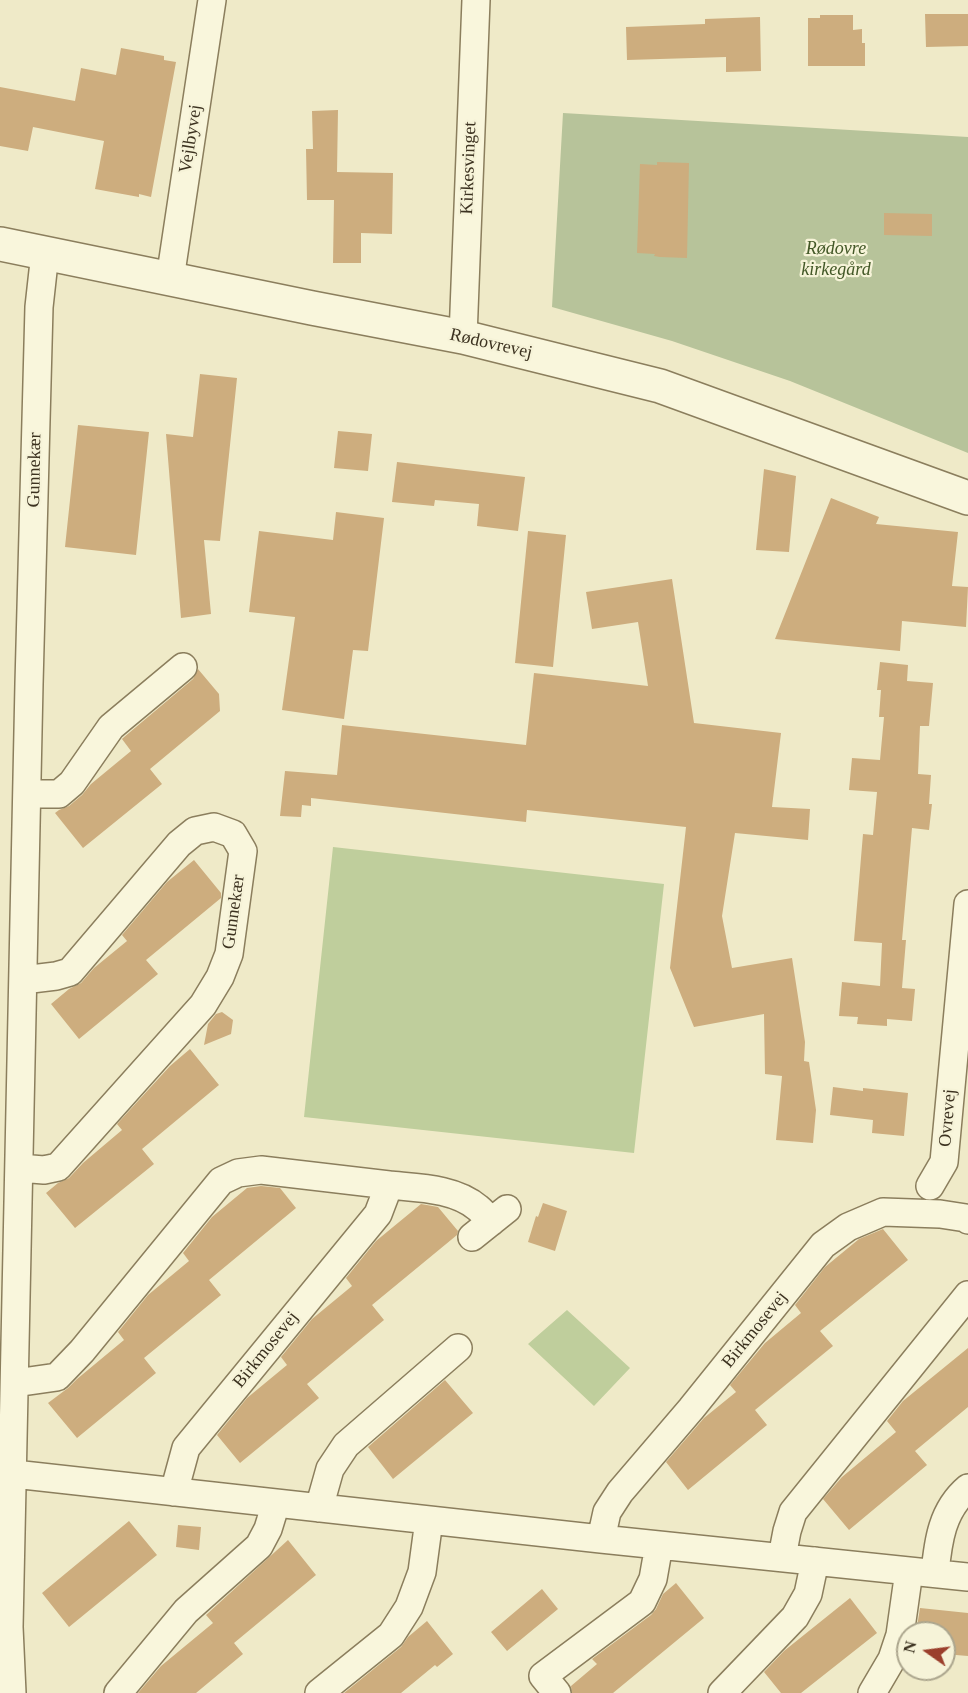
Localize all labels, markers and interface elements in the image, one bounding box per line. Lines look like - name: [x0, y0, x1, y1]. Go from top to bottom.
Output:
- street label: Vejlbyvej: [175, 103, 207, 175]
- street label: Kirkesvinget: [457, 121, 481, 215]
- park label: Rødovre kirkegård: [801, 238, 871, 280]
- street label: Rødovrevej: [448, 324, 534, 364]
- street label: Gunnekær: [24, 432, 46, 508]
- street label: Gunnekær: [218, 873, 250, 951]
- street label: Ovrevej: [935, 1088, 961, 1148]
- street label: Birkmosevej: [718, 1287, 792, 1373]
- street label: Birkmosevej: [229, 1307, 303, 1393]
- north arrow: [896, 1621, 956, 1681]
- text: N: [900, 1639, 920, 1655]

